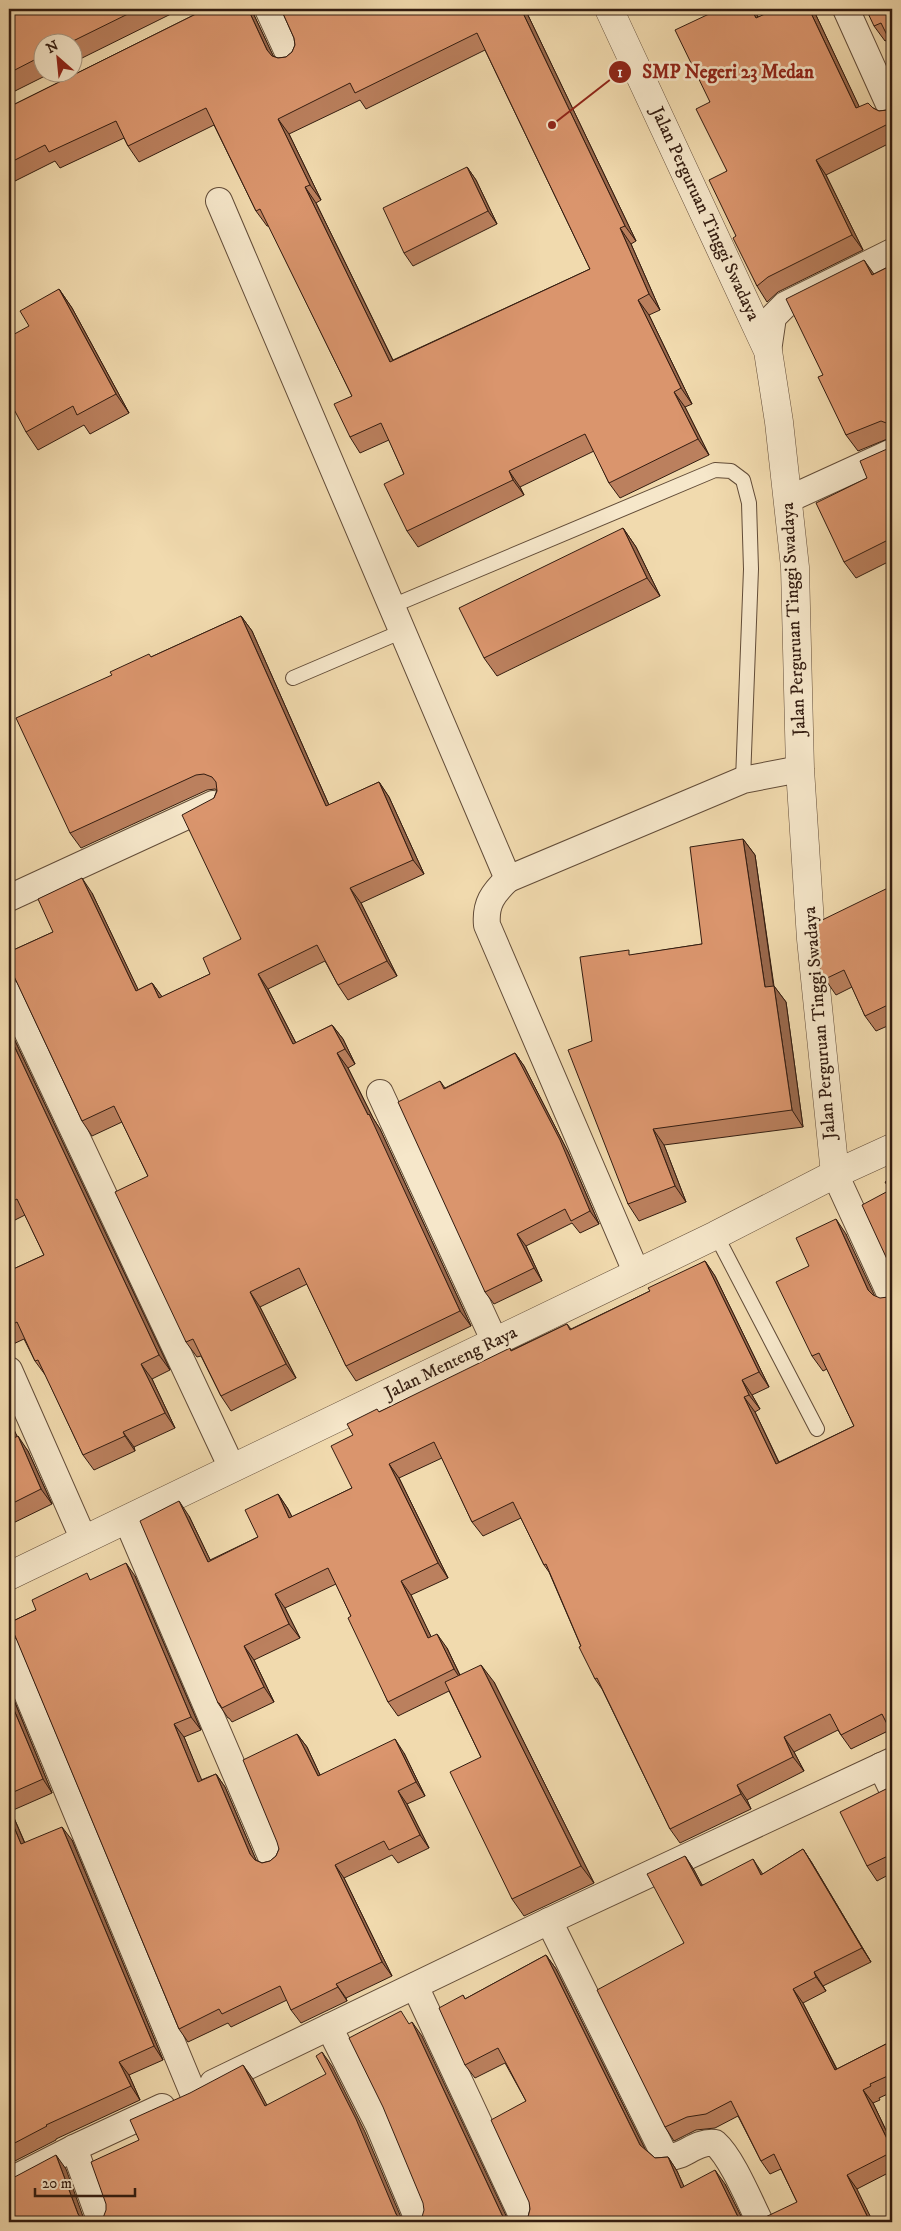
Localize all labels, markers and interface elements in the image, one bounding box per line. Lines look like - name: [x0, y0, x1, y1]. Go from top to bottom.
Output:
- north arrow: [32, 32, 82, 82]
- text: N: [43, 36, 62, 58]
- callout: SMP Negeri 23 Medan: [607, 55, 824, 89]
- text: SMP Negeri 23 Medan: [642, 61, 815, 84]
- text: 1: [617, 63, 623, 82]
- street label: Jalan Perguruan Tinggi Swadaya: [645, 102, 764, 325]
- street label: Jalan Perguruan Tinggi Swadaya: [777, 501, 811, 738]
- street label: Jalan Perguruan Tinggi Swadaya: [799, 905, 841, 1142]
- street label: Jalan Menteng Raya: [379, 1321, 521, 1405]
- scale bar: [35, 2166, 135, 2198]
- text: 20 m: [42, 2174, 72, 2193]

